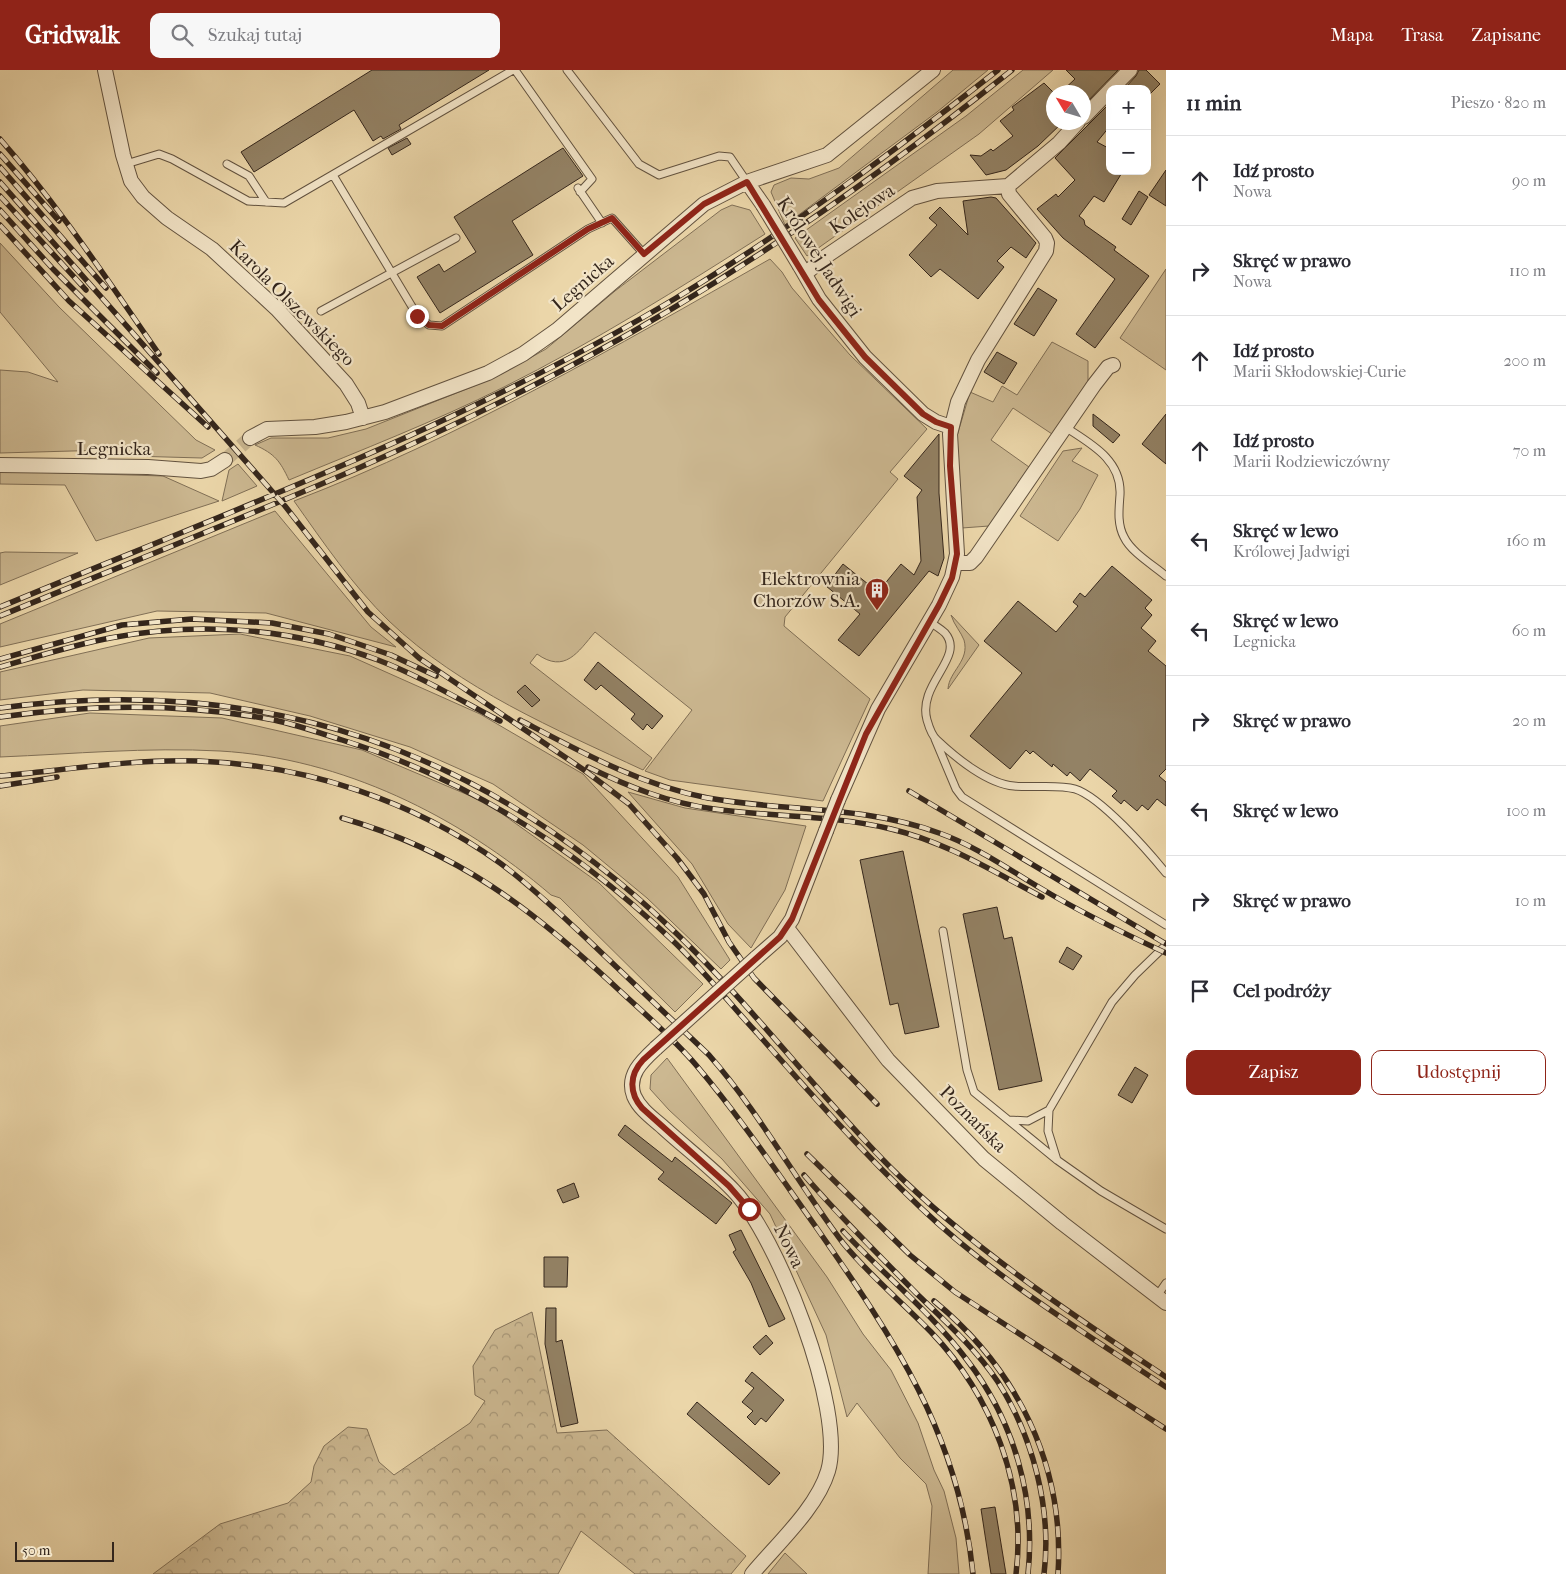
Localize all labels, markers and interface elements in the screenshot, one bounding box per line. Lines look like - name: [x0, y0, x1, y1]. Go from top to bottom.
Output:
- search box: [150, 13, 500, 58]
- text: Gridwalk: [25, 21, 120, 49]
- icon: search: [168, 21, 196, 49]
- text: Szukaj tutaj: [208, 24, 302, 46]
- text: Mapa: [1331, 25, 1373, 46]
- text: Trasa: [1401, 25, 1443, 46]
- text: Zapisane: [1471, 25, 1541, 46]
- north arrow: [1046, 85, 1091, 130]
- map controls: [1106, 85, 1151, 175]
- button: +: [1106, 85, 1151, 130]
- text: 11 min: [1186, 91, 1241, 115]
- text: Pieszo · 820 m: [1451, 93, 1546, 112]
- button: −: [1106, 130, 1151, 175]
- text: Idź prosto: [1233, 160, 1314, 182]
- icon: ahead: [1186, 167, 1214, 195]
- text: 90 m: [1512, 171, 1546, 190]
- street label: Kolejowa: [825, 179, 899, 239]
- text: Nowa: [1233, 182, 1272, 201]
- street label: Królowej Jadwigi: [772, 193, 866, 322]
- street label: Karola Olszewskiego: [225, 236, 360, 371]
- street label: Legnicka: [548, 250, 619, 316]
- text: Skręć w prawo: [1233, 250, 1351, 272]
- icon: right: [1186, 257, 1214, 285]
- text: 110 m: [1509, 261, 1546, 280]
- text: Nowa: [1233, 272, 1272, 291]
- route end: [406, 305, 429, 328]
- text: Idź prosto: [1233, 340, 1314, 362]
- icon: ahead: [1186, 347, 1214, 375]
- text: 200 m: [1503, 351, 1546, 370]
- text: Marii Skłodowskiej-Curie: [1233, 362, 1406, 381]
- text: Idź prosto: [1233, 430, 1314, 452]
- icon: ahead: [1186, 437, 1214, 465]
- street label: Legnicka: [77, 438, 151, 460]
- text: 70 m: [1513, 441, 1546, 460]
- text: Marii Rodziewiczówny: [1233, 452, 1390, 471]
- text: Skręć w lewo: [1233, 520, 1339, 542]
- icon: left: [1186, 527, 1214, 555]
- text: 160 m: [1506, 531, 1546, 550]
- text: Królowej Jadwigi: [1233, 542, 1350, 561]
- place label: Elektrownia Chorzów S.A.: [753, 568, 860, 612]
- building icon: Elektrownia Chorzów S.A.: [864, 577, 890, 611]
- text: Skręć w lewo: [1233, 610, 1339, 632]
- icon: left: [1186, 617, 1214, 645]
- text: 60 m: [1512, 621, 1546, 640]
- text: Legnicka: [1233, 632, 1296, 651]
- icon: right: [1186, 707, 1214, 735]
- text: Skręć w prawo: [1233, 710, 1351, 732]
- text: 20 m: [1512, 711, 1546, 730]
- icon: left: [1186, 797, 1214, 825]
- text: Skręć w lewo: [1233, 800, 1339, 822]
- text: 100 m: [1506, 801, 1546, 820]
- icon: right: [1186, 887, 1214, 915]
- text: Skręć w prawo: [1233, 890, 1351, 912]
- text: 10 m: [1515, 891, 1546, 910]
- icon: arrive: [1186, 977, 1214, 1005]
- text: Cel podróży: [1233, 980, 1331, 1002]
- button: Zapisz: [1186, 1050, 1361, 1095]
- button: Udostępnij: [1371, 1050, 1546, 1095]
- street label: Poznańska: [935, 1081, 1011, 1157]
- route start: [738, 1198, 761, 1221]
- street label: Nowa: [769, 1220, 809, 1272]
- scale bar: [15, 1539, 114, 1562]
- text: 50 m: [22, 1542, 50, 1559]

